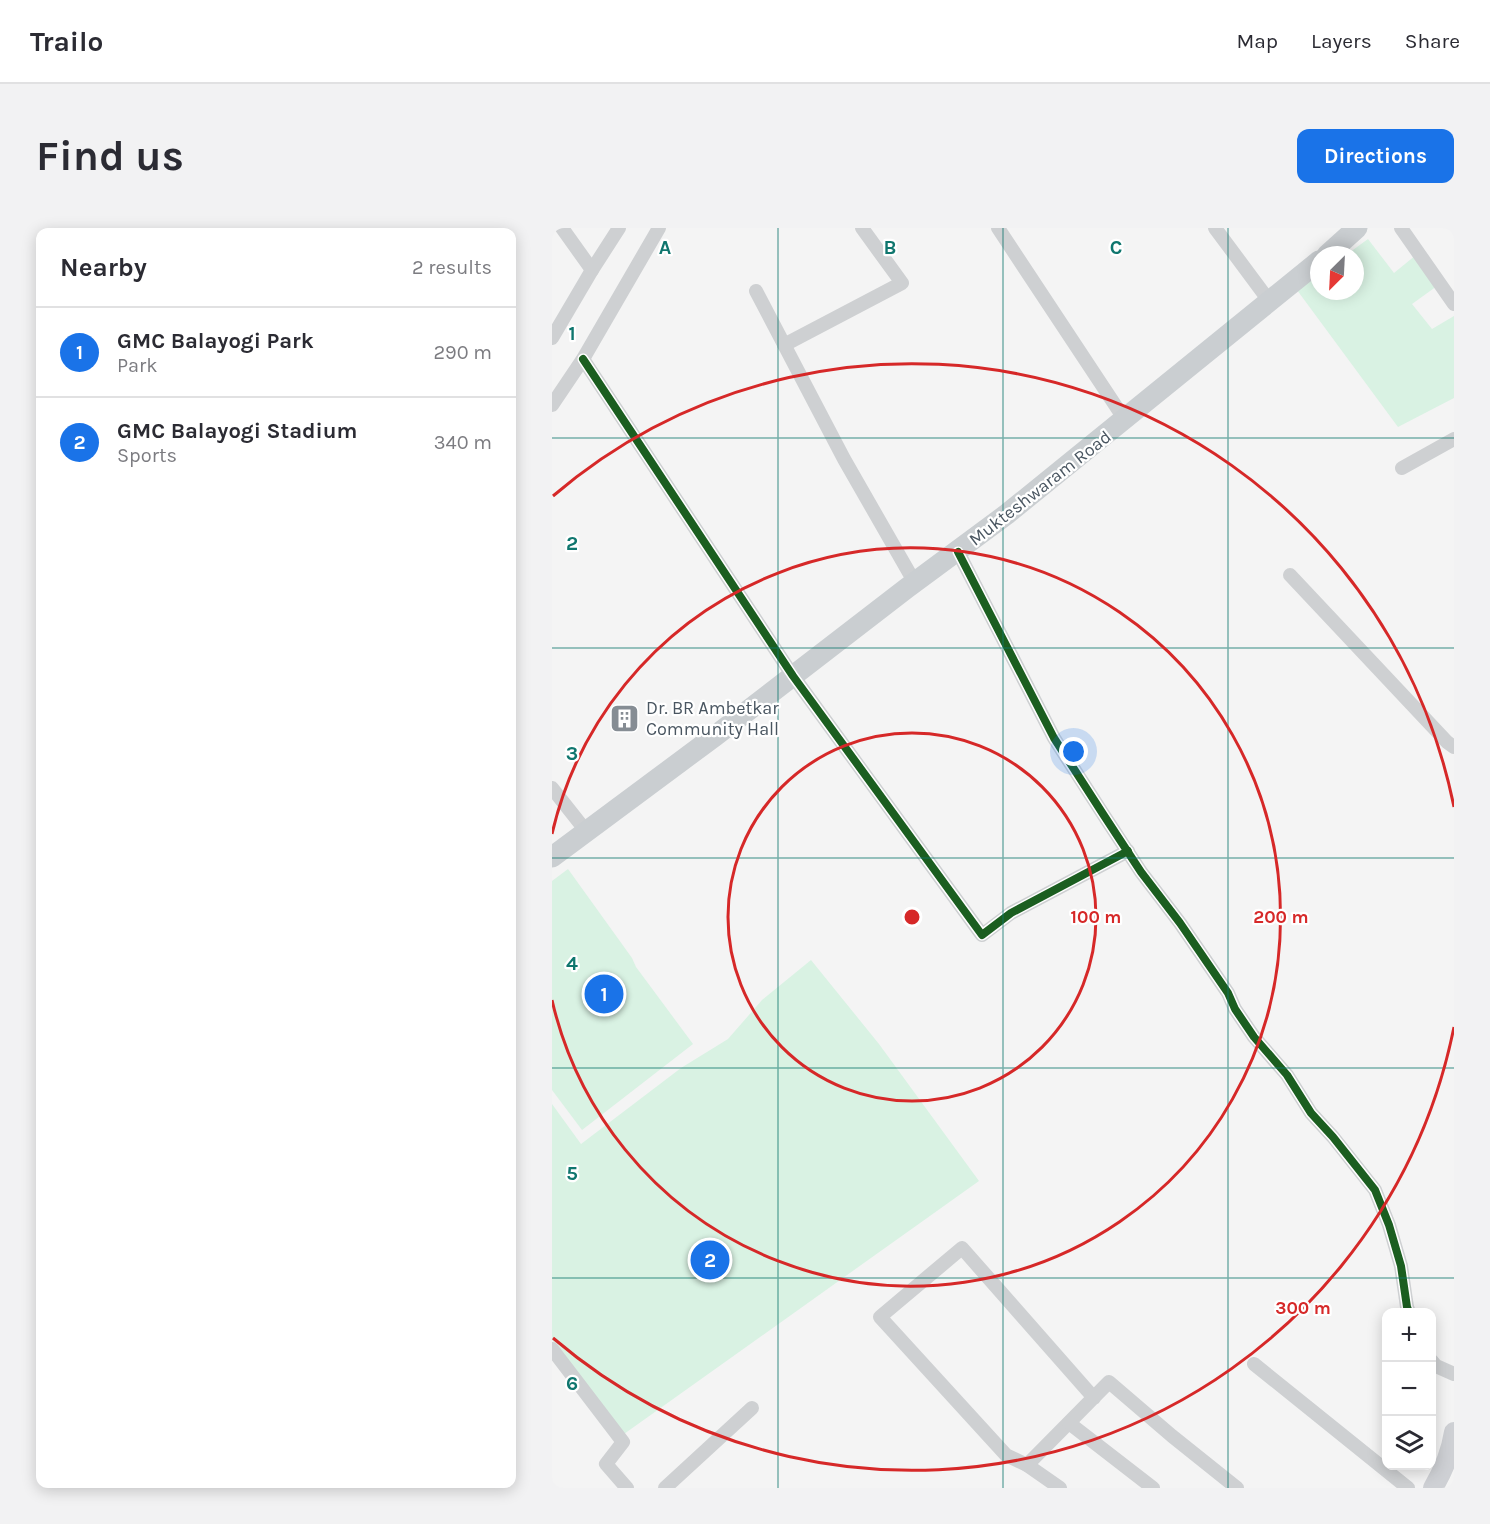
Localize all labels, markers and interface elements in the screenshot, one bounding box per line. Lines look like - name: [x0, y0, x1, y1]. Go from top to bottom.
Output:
- text: Trailo: [30, 25, 103, 58]
- text: Map: [1236, 29, 1278, 53]
- text: Layers: [1311, 29, 1372, 53]
- text: Share: [1405, 29, 1460, 53]
- button: Directions: [1297, 129, 1454, 183]
- text: Find us: [36, 131, 184, 181]
- text: A: [659, 236, 672, 259]
- text: B: [884, 236, 896, 259]
- text: C: [1110, 236, 1122, 259]
- north arrow: [1310, 246, 1364, 300]
- text: Nearby: [60, 252, 147, 283]
- text: 2 results: [412, 256, 492, 279]
- text: 1: [568, 322, 576, 345]
- text: GMC Balayogi Park: [117, 328, 314, 354]
- text: 1: [76, 341, 83, 364]
- text: 290 m: [433, 341, 492, 364]
- text: Park: [117, 354, 158, 377]
- text: GMC Balayogi Stadium: [117, 418, 357, 444]
- street label: Mukteshwaram Road: [964, 426, 1116, 550]
- text: 2: [73, 431, 86, 454]
- text: 340 m: [434, 431, 492, 454]
- text: Sports: [117, 444, 177, 467]
- text: 2: [566, 532, 578, 555]
- place label: Dr. BR Ambetkar Community Hall: [646, 697, 779, 740]
- building icon: Dr. BR Ambetkar Community Hall: [609, 702, 641, 734]
- your location: [1059, 737, 1088, 766]
- text: 3: [566, 742, 578, 765]
- text: 100 m: [1071, 906, 1121, 928]
- text: 200 m: [1253, 906, 1309, 928]
- centre of rings: [902, 907, 922, 927]
- text: 4: [566, 952, 578, 975]
- pin: 1: [584, 972, 624, 1017]
- text: 5: [566, 1162, 578, 1185]
- pin: 2: [690, 1238, 730, 1282]
- text: 300 m: [1275, 1297, 1331, 1319]
- map controls: [1382, 1308, 1436, 1470]
- button: +: [1382, 1308, 1436, 1362]
- button: −: [1382, 1362, 1436, 1416]
- text: 6: [566, 1372, 578, 1395]
- button: layers: [1382, 1416, 1436, 1470]

